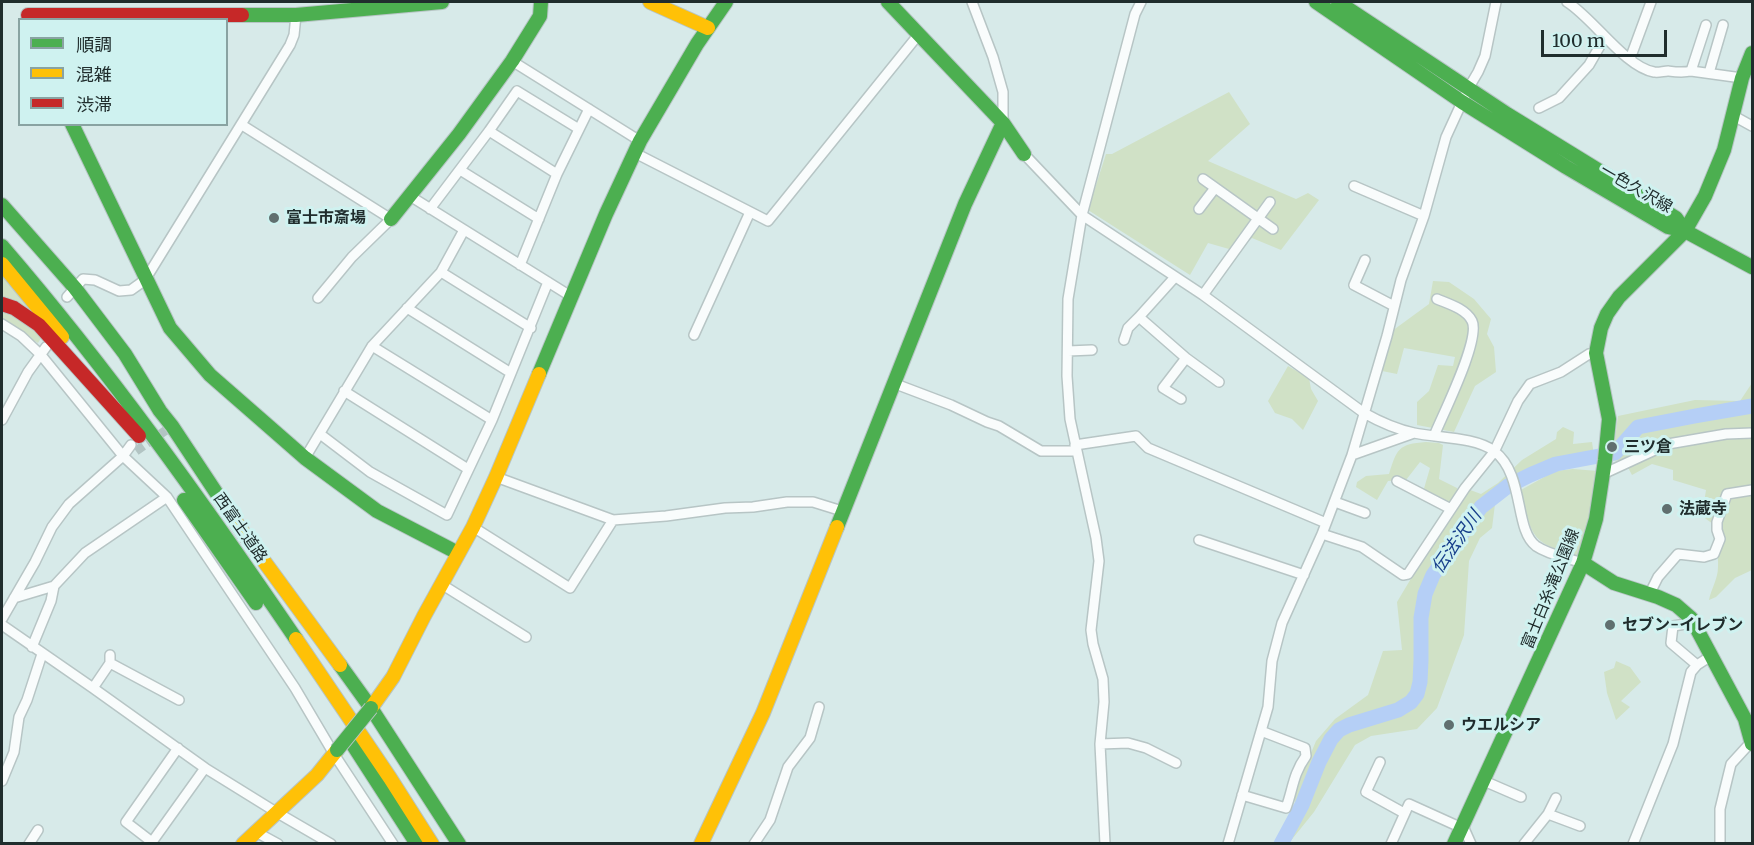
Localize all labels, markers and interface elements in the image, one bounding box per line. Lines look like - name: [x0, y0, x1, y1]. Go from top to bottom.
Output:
- legend: [18, 18, 228, 126]
- scale bar: [1544, 18, 1670, 56]
- text: 100 m: [1552, 29, 1605, 52]
- text: 順調: [76, 33, 112, 56]
- text: 混雑: [76, 63, 112, 86]
- text: 渋滞: [76, 93, 112, 116]
- street label: 一色久沢線: [1597, 161, 1675, 217]
- place label: 富士市斎場: [286, 208, 366, 228]
- marker: 富士市斎場: [267, 211, 281, 225]
- place label: 三ツ倉: [1624, 437, 1672, 457]
- marker: 三ツ倉: [1605, 440, 1619, 454]
- street label: 西富士道路: [209, 490, 271, 566]
- place label: 法蔵寺: [1679, 499, 1727, 519]
- marker: 法蔵寺: [1660, 502, 1674, 516]
- water label: 伝法沢川: [1428, 506, 1486, 578]
- street label: 富士白糸滝公園線: [1518, 526, 1584, 652]
- place label: セブン-イレブン: [1622, 615, 1743, 635]
- marker: セブン-イレブン: [1603, 618, 1617, 632]
- place label: ウエルシア: [1461, 715, 1541, 735]
- marker: ウエルシア: [1442, 718, 1456, 732]

